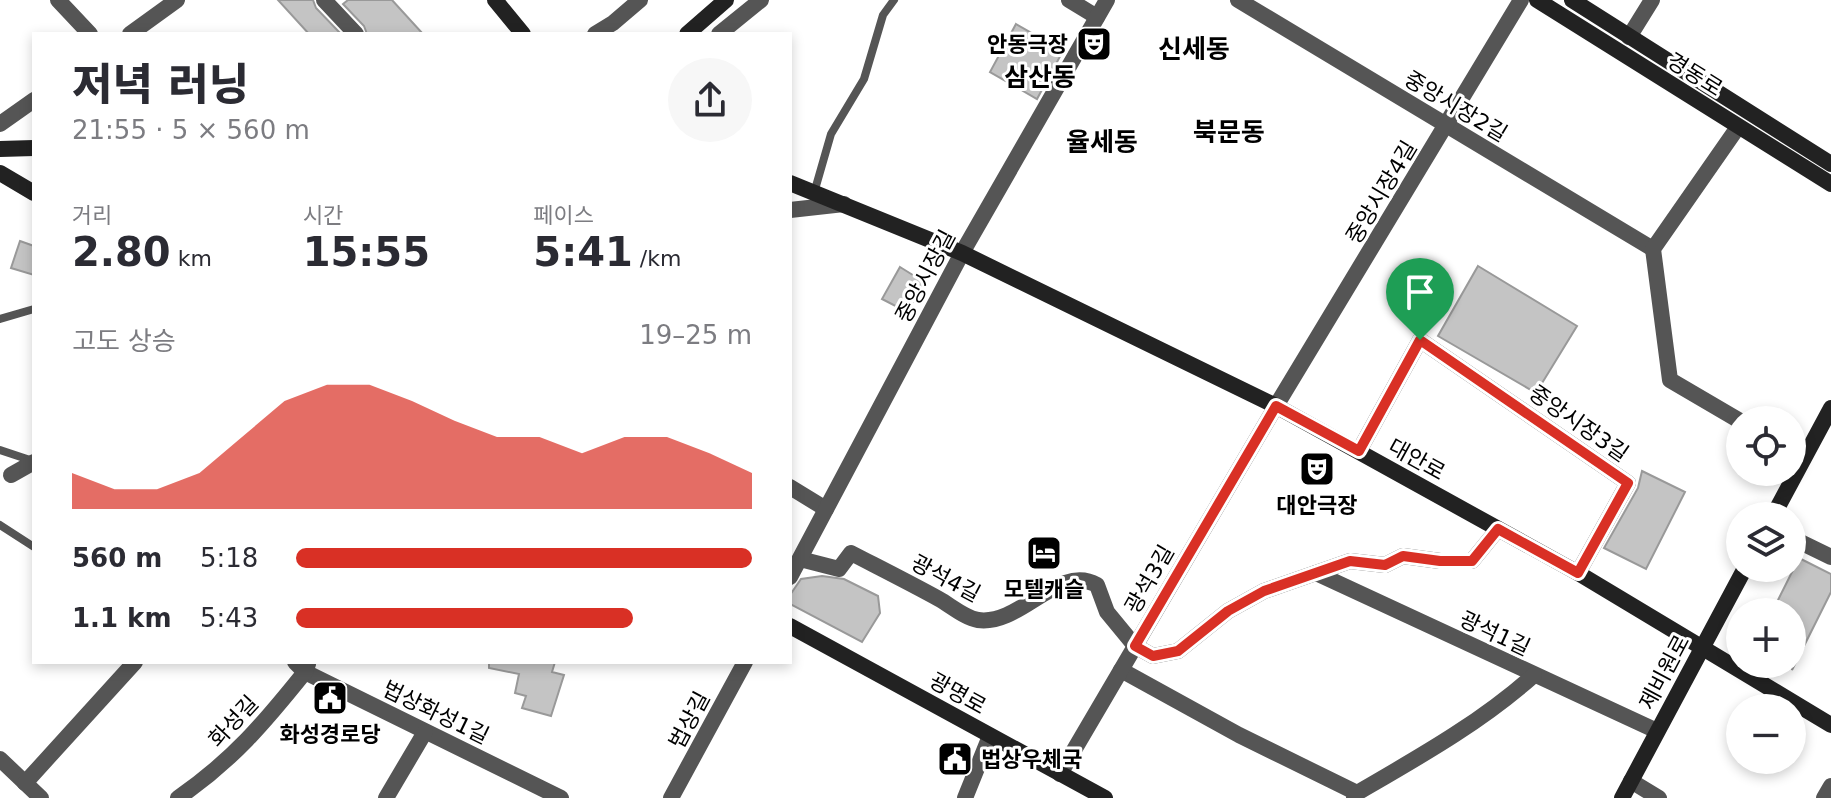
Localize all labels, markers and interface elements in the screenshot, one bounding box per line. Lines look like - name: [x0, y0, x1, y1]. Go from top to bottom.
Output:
- theatre icon: 안동극장: [1075, 25, 1113, 63]
- place label: 안동극장: [987, 32, 1068, 57]
- district label: 신세동: [1158, 34, 1230, 64]
- street label: 경동로: [1662, 48, 1727, 101]
- button: share: [668, 58, 752, 142]
- text: 저녁 러닝: [72, 59, 249, 110]
- district label: 삼산동: [1004, 62, 1076, 92]
- street label: 중앙시장2길: [1400, 66, 1512, 147]
- text: 21:55 · 5 × 560 m: [72, 115, 310, 145]
- district label: 북문동: [1193, 117, 1265, 147]
- district label: 율세동: [1066, 127, 1138, 157]
- street label: 중앙시장4길: [1341, 136, 1422, 248]
- text: 거리: [72, 203, 112, 228]
- text: 시간: [303, 203, 343, 228]
- text: 페이스: [533, 203, 594, 228]
- street label: 중앙시장길: [891, 226, 960, 327]
- text: 2.80: [72, 229, 171, 275]
- text: 15:55: [303, 229, 430, 275]
- text: 5:41: [533, 229, 633, 275]
- text: km: [171, 246, 212, 271]
- text: /km: [633, 246, 681, 271]
- pin: [1386, 258, 1454, 340]
- icon: arrive: [1398, 270, 1442, 314]
- text: 19–25 m: [639, 320, 752, 350]
- text: 고도 상승: [72, 326, 176, 356]
- street label: 중앙시장3길: [1524, 380, 1633, 467]
- map controls: [1726, 406, 1806, 774]
- button: locate: [1726, 406, 1806, 486]
- street label: 대안로: [1384, 434, 1449, 485]
- theatre icon: 대안극장: [1298, 450, 1336, 488]
- place label: 대안극장: [1277, 493, 1357, 518]
- button: layers: [1726, 502, 1806, 582]
- hotel icon: 모텔캐슬: [1025, 534, 1063, 572]
- street label: 광석3길: [1120, 541, 1179, 618]
- text: 560 m: [72, 543, 162, 573]
- text: 5:18: [200, 543, 258, 573]
- street label: 광석4길: [907, 550, 985, 607]
- place label: 모텔캐슬: [1004, 577, 1084, 602]
- button: +: [1726, 598, 1806, 678]
- text: 1.1 km: [72, 603, 172, 633]
- text: 5:43: [200, 603, 258, 633]
- street label: 광석1길: [1456, 606, 1534, 661]
- street label: 제비원로: [1634, 631, 1694, 714]
- street label: 광명로: [925, 668, 990, 719]
- street label: 법상화성1길: [379, 676, 493, 749]
- public building icon: 화성경로당: [311, 679, 349, 717]
- street label: 법상길: [664, 688, 715, 753]
- street label: 화성길: [204, 691, 263, 752]
- button: −: [1726, 694, 1806, 774]
- place label: 화성경로당: [279, 722, 381, 747]
- public building icon: 법상우체국: [936, 740, 974, 778]
- place label: 법상우체국: [981, 747, 1082, 772]

